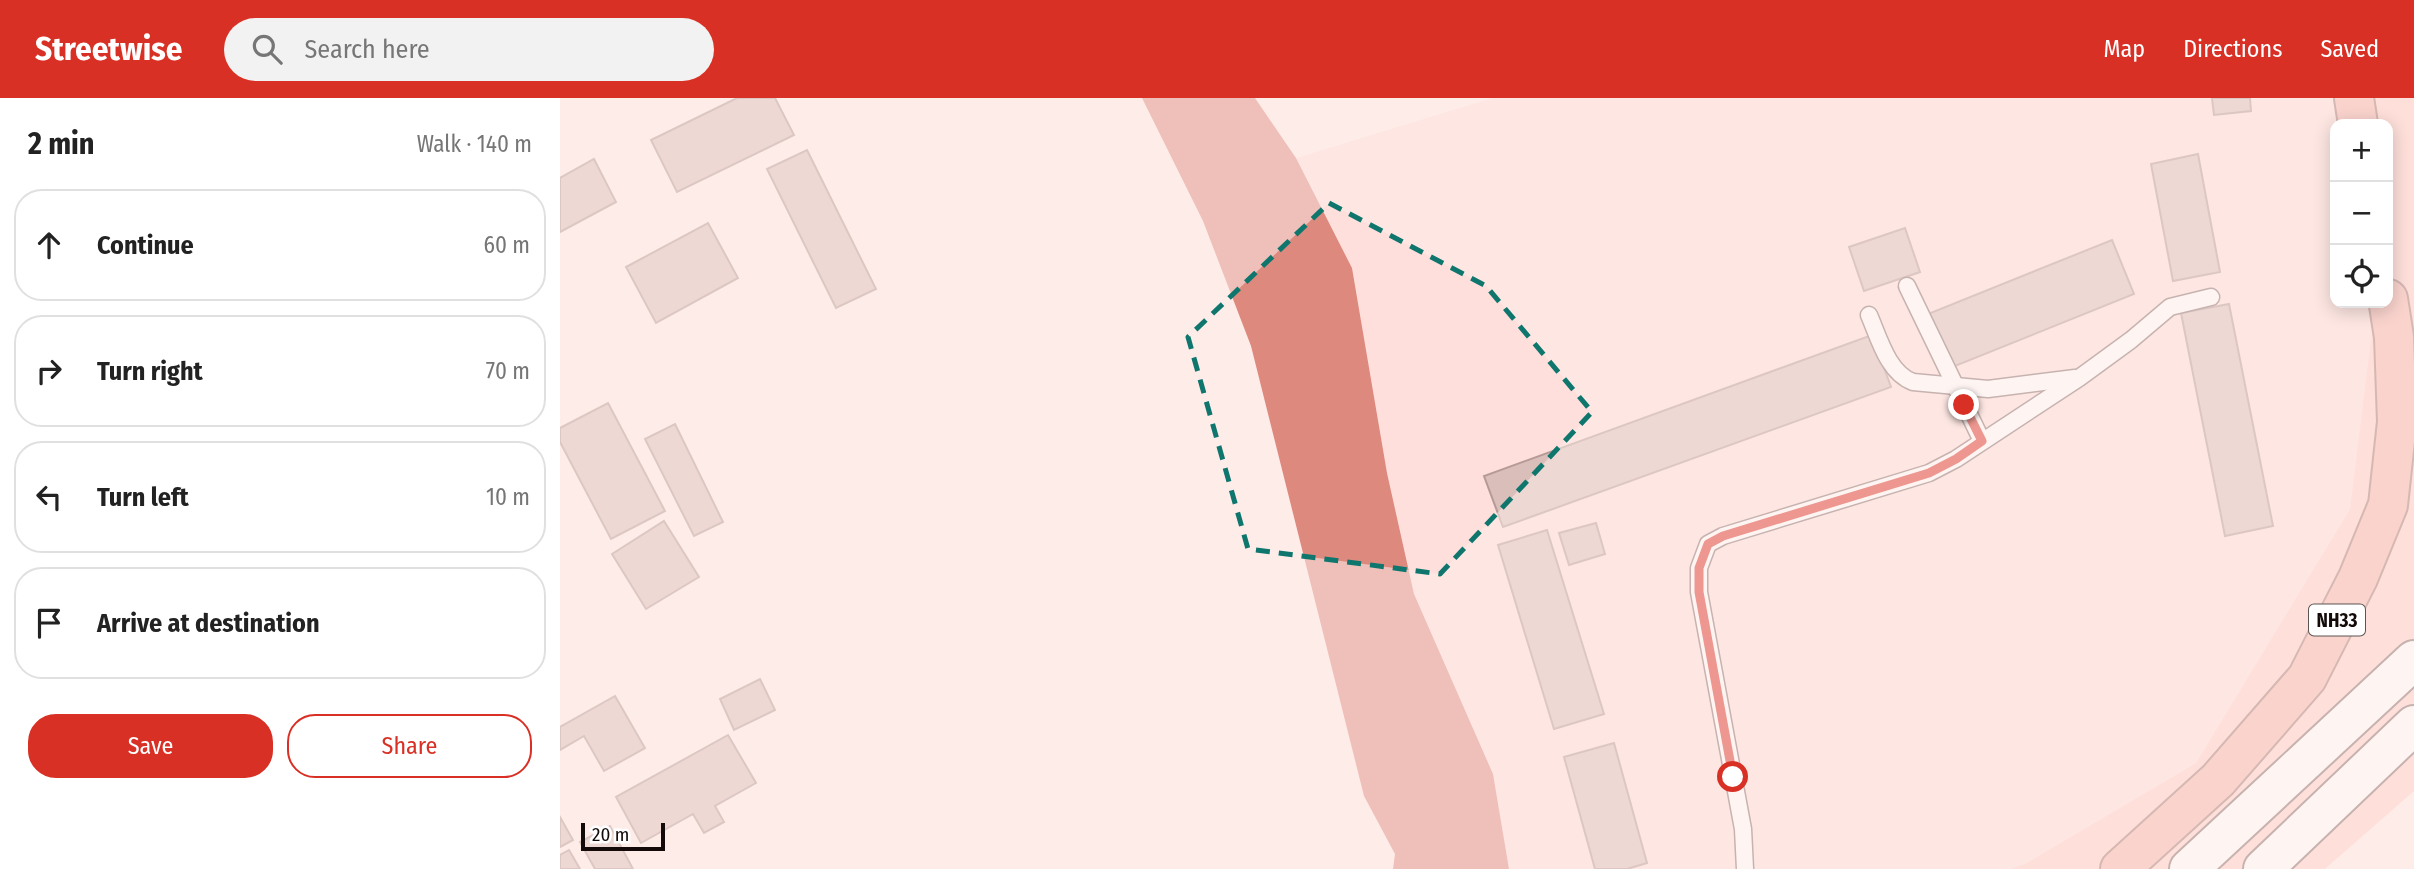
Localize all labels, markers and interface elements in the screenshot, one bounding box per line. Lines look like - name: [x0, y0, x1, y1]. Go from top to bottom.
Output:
- search box: [224, 18, 714, 81]
- text: Streetwise: [35, 29, 182, 69]
- icon: search: [248, 30, 286, 68]
- text: Search here: [304, 34, 430, 65]
- text: Map: [2104, 35, 2145, 63]
- text: Directions: [2183, 35, 2282, 63]
- text: Saved: [2320, 35, 2379, 63]
- map controls: [2330, 119, 2393, 308]
- button: +: [2330, 119, 2393, 182]
- text: 2 min: [28, 126, 95, 162]
- text: Walk · 140 m: [417, 130, 532, 158]
- button: −: [2330, 182, 2393, 245]
- icon: ahead: [30, 226, 68, 264]
- text: Continue: [97, 230, 194, 261]
- text: 60 m: [484, 231, 530, 259]
- button: locate: [2330, 245, 2393, 308]
- icon: right: [30, 352, 68, 390]
- text: Turn right: [97, 356, 203, 387]
- text: 70 m: [486, 357, 530, 385]
- route end: [1948, 389, 1979, 420]
- icon: left: [30, 478, 68, 516]
- text: Turn left: [97, 482, 189, 513]
- text: 10 m: [486, 483, 530, 511]
- icon: arrive: [30, 604, 68, 642]
- road number: NH33: [2309, 604, 2365, 636]
- text: Arrive at destination: [97, 608, 320, 639]
- button: Save: [28, 714, 273, 778]
- button: Share: [287, 714, 532, 778]
- route start: [1717, 761, 1748, 792]
- scale bar: [581, 820, 665, 852]
- text: 20 m: [592, 823, 629, 846]

